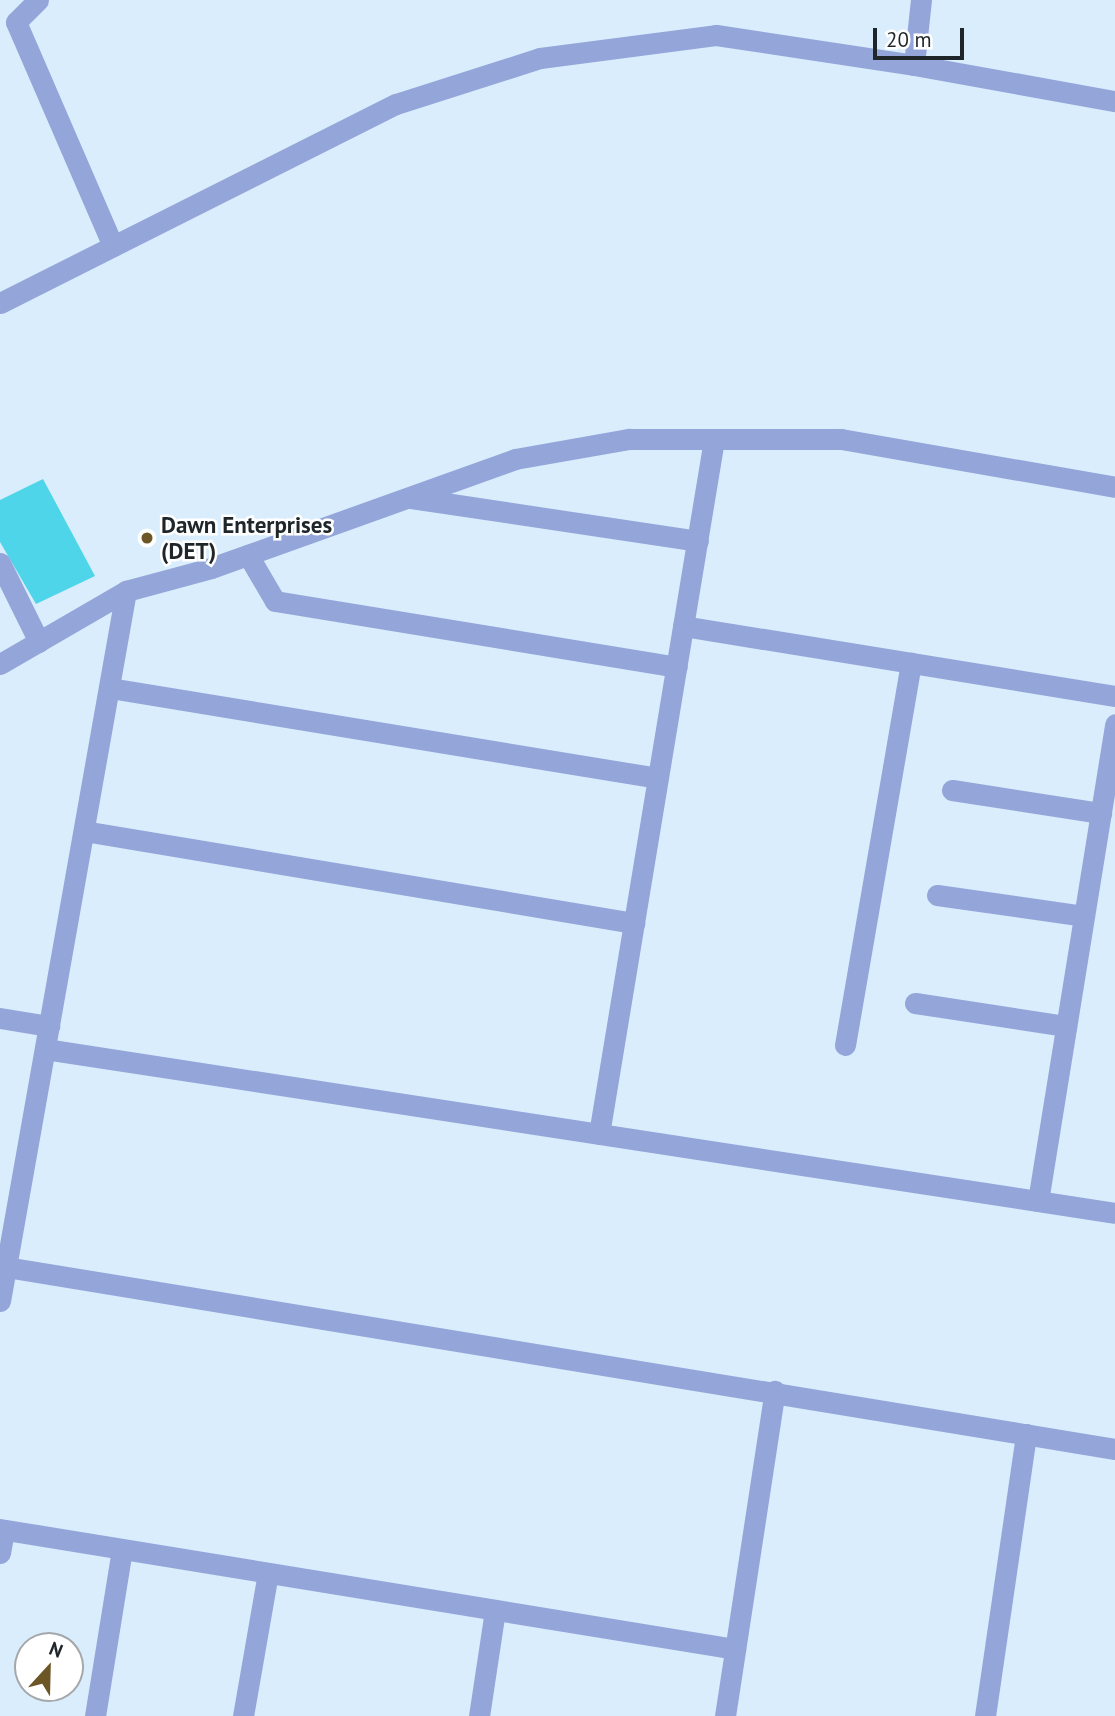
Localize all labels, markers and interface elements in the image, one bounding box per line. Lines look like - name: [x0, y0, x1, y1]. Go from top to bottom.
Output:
- scale bar: [877, 14, 968, 58]
- text: 20 m: [886, 26, 932, 53]
- place label: Dawn Enterprises (DET): [161, 511, 332, 565]
- marker: Dawn Enterprises (DET): [139, 530, 155, 546]
- north arrow: [14, 1632, 84, 1702]
- text: N: [46, 1636, 66, 1663]

